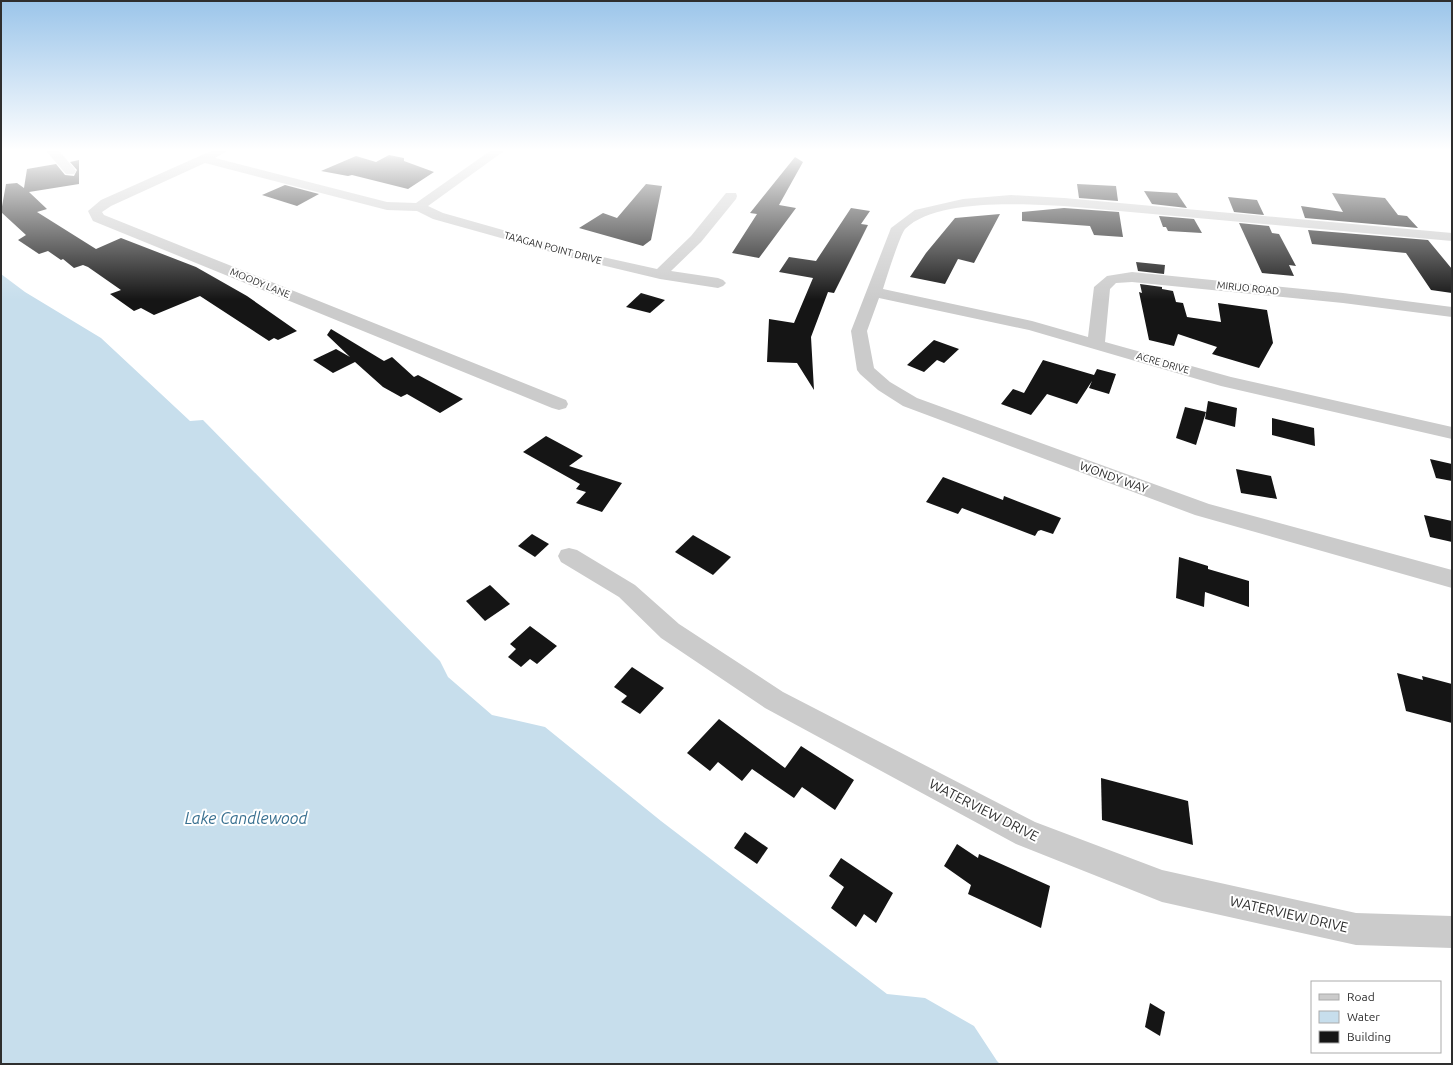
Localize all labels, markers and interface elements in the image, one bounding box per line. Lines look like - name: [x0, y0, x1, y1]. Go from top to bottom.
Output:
- street label: TA'AGAN POINT DRIVE: [503, 230, 603, 266]
- street label: MOODY LANE: [228, 266, 292, 300]
- street label: MIRIJO ROAD: [1216, 279, 1280, 297]
- street label: ACRE DRIVE: [1135, 350, 1191, 376]
- street label: WONDY WAY: [1078, 459, 1150, 495]
- street label: WATERVIEW DRIVE: [927, 775, 1042, 845]
- water label: Lake Candlewood: [185, 809, 308, 827]
- street label: WATERVIEW DRIVE: [1228, 893, 1350, 935]
- legend: [1311, 981, 1441, 1053]
- text: Road: [1347, 990, 1375, 1003]
- text: Water: [1347, 1010, 1380, 1023]
- text: Building: [1347, 1030, 1391, 1043]

